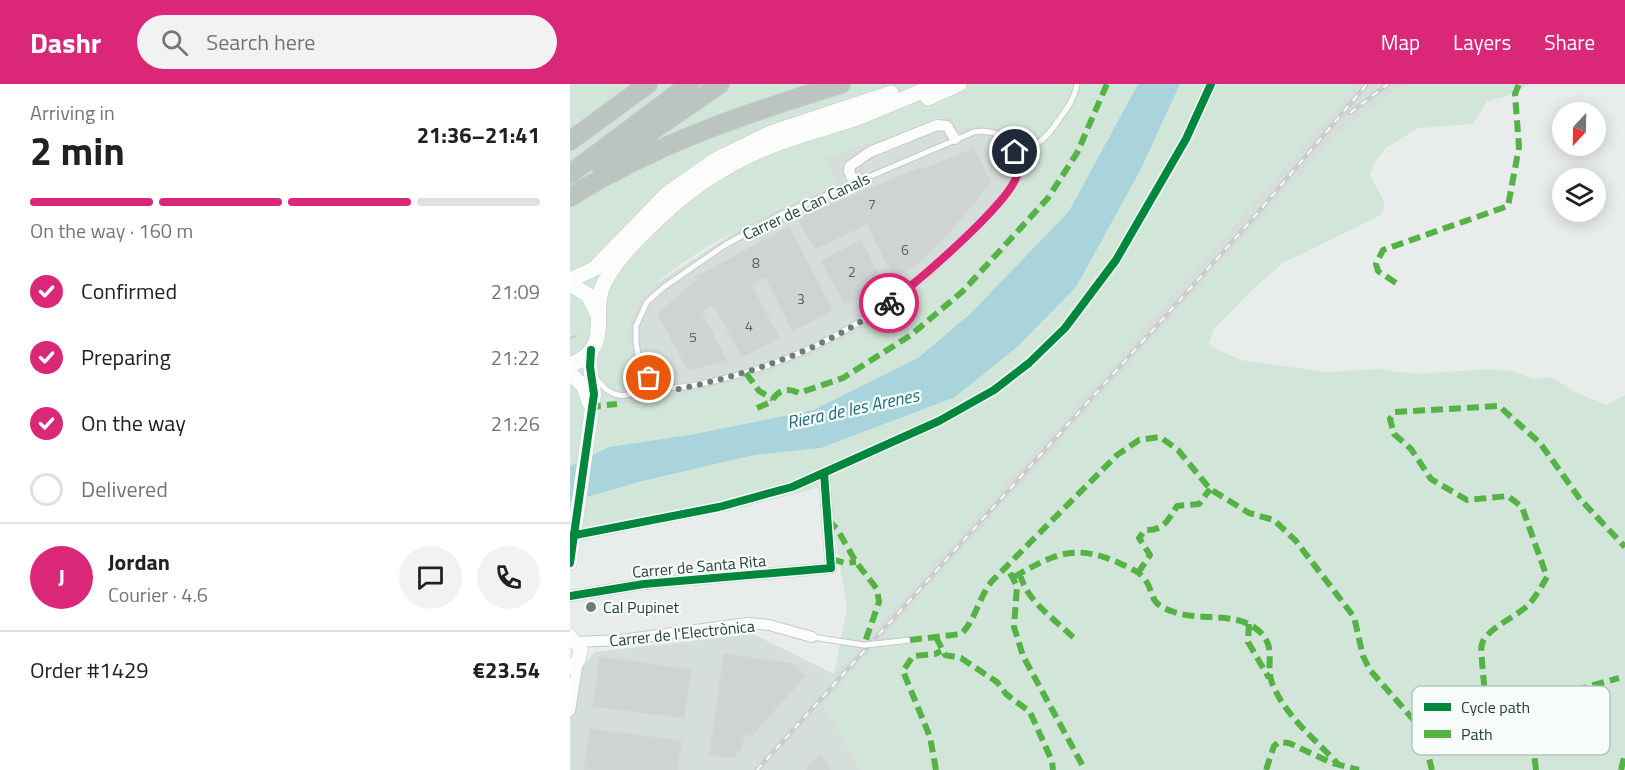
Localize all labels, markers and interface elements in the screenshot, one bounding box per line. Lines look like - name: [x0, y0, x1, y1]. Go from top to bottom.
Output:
- search box: [137, 15, 557, 69]
- text: Dashr: [30, 21, 101, 64]
- text: Search here: [206, 25, 315, 59]
- icon: search: [158, 26, 191, 59]
- text: Map: [1381, 26, 1420, 58]
- text: Layers: [1453, 26, 1511, 58]
- text: Share: [1544, 26, 1595, 58]
- text: Arriving in: [30, 97, 115, 128]
- north arrow: [1552, 102, 1606, 156]
- map controls: [1552, 102, 1606, 222]
- text: 21:36–21:41: [417, 118, 540, 152]
- text: 2 min: [30, 121, 125, 180]
- pin: [989, 126, 1040, 177]
- icon: home: [998, 135, 1031, 168]
- street label: Carrer de Can Canals: [738, 166, 874, 246]
- button: layers: [1552, 168, 1606, 222]
- house number: 7: [868, 193, 876, 214]
- text: On the way · 160 m: [30, 215, 193, 246]
- house number: 6: [901, 239, 909, 260]
- house number: 8: [752, 252, 760, 273]
- house number: 2: [848, 261, 856, 282]
- courier: [859, 273, 919, 333]
- text: Confirmed: [81, 274, 177, 308]
- icon: check: [30, 275, 63, 308]
- text: 21:09: [491, 276, 540, 307]
- icon: bike: [873, 287, 906, 320]
- house number: 3: [797, 288, 805, 309]
- house number: 4: [745, 315, 753, 336]
- house number: 5: [689, 326, 697, 347]
- text: Preparing: [81, 340, 171, 374]
- icon: check: [30, 341, 63, 374]
- text: 21:22: [491, 342, 540, 373]
- pin: [623, 352, 674, 403]
- icon: bag: [632, 361, 665, 394]
- water label: Riera de les Arenes: [784, 381, 923, 436]
- text: On the way: [81, 406, 186, 440]
- icon: check: [30, 407, 63, 440]
- text: 21:26: [491, 408, 540, 439]
- text: Delivered: [81, 472, 168, 506]
- text: Jordan: [108, 545, 170, 579]
- button: chat: [399, 546, 462, 609]
- button: phone: [477, 546, 540, 609]
- street label: Carrer de Santa Rita: [631, 548, 767, 584]
- text: J: [58, 560, 65, 594]
- text: Courier · 4.6: [108, 579, 208, 610]
- place label: Cal Pupinet: [603, 595, 679, 619]
- marker: Cal Pupinet: [584, 600, 598, 614]
- street label: Carrer de l'Electrònica: [608, 613, 756, 653]
- text: Order #1429: [30, 653, 149, 687]
- text: €23.54: [473, 653, 540, 687]
- legend: [1412, 686, 1610, 755]
- text: Cycle path: [1461, 695, 1530, 719]
- text: Path: [1461, 722, 1493, 746]

